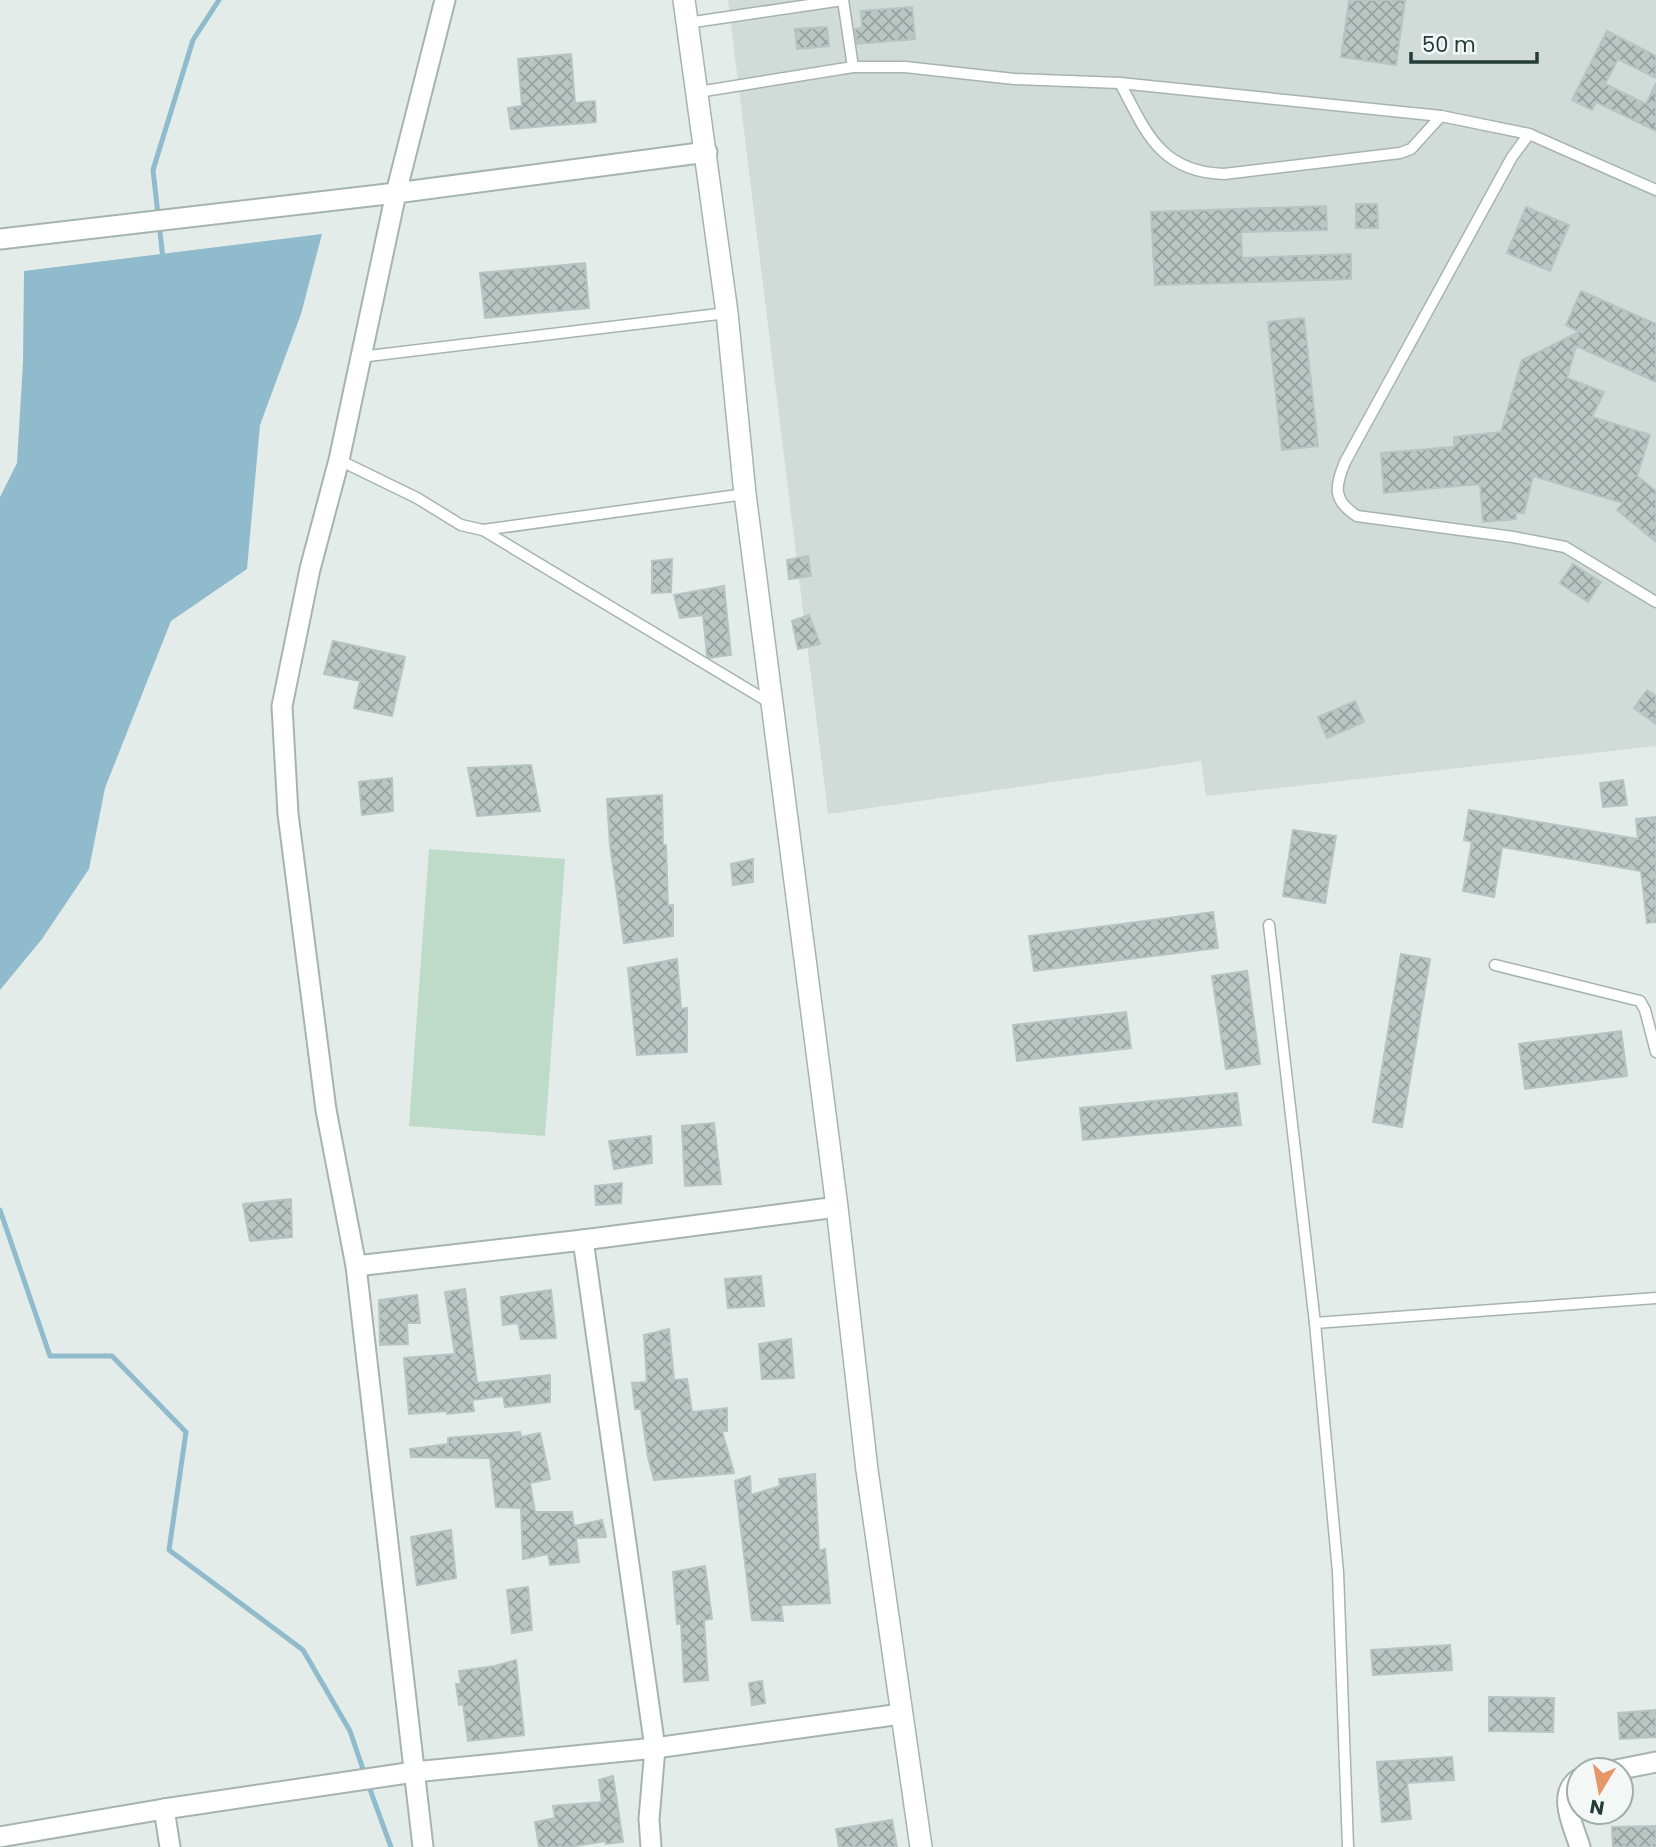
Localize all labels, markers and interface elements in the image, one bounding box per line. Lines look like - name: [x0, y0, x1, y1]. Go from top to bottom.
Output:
- scale bar: [1411, 21, 1537, 65]
- text: 50 m: [1422, 30, 1476, 59]
- north arrow: [1565, 1756, 1635, 1826]
- text: N: [1588, 1793, 1607, 1822]

